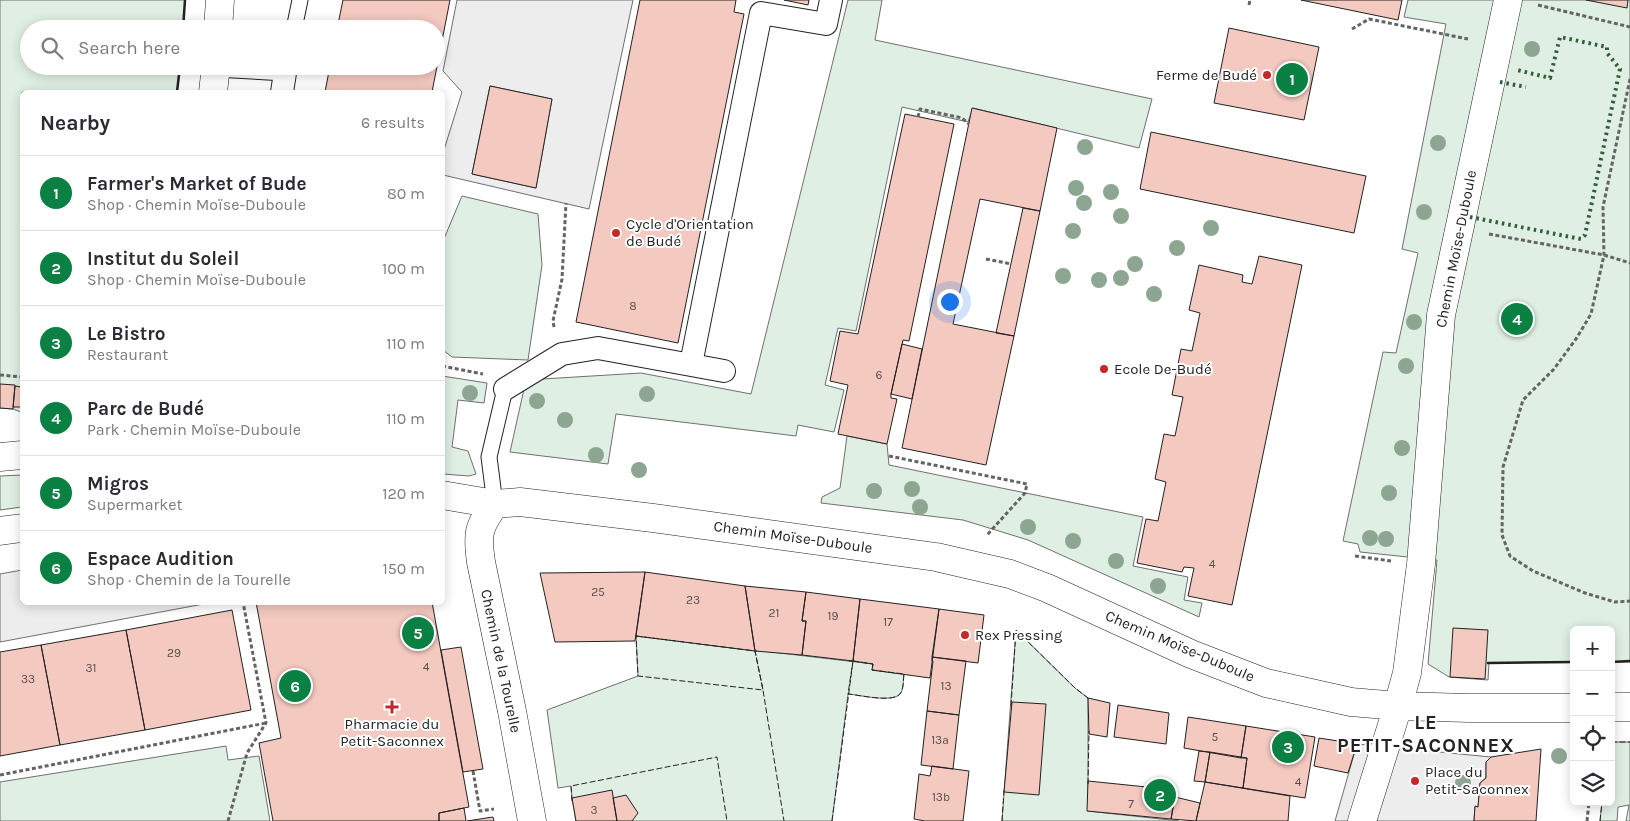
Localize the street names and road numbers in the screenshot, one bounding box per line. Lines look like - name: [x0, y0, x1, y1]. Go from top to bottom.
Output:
- street label: Chemin Moïse-Duboule: [1432, 169, 1480, 329]
- street label: Chemin Moïse-Duboule: [712, 517, 874, 557]
- street label: Chemin de la Tourelle: [477, 588, 525, 734]
- street label: Chemin Moïse-Duboule: [1103, 606, 1257, 686]

